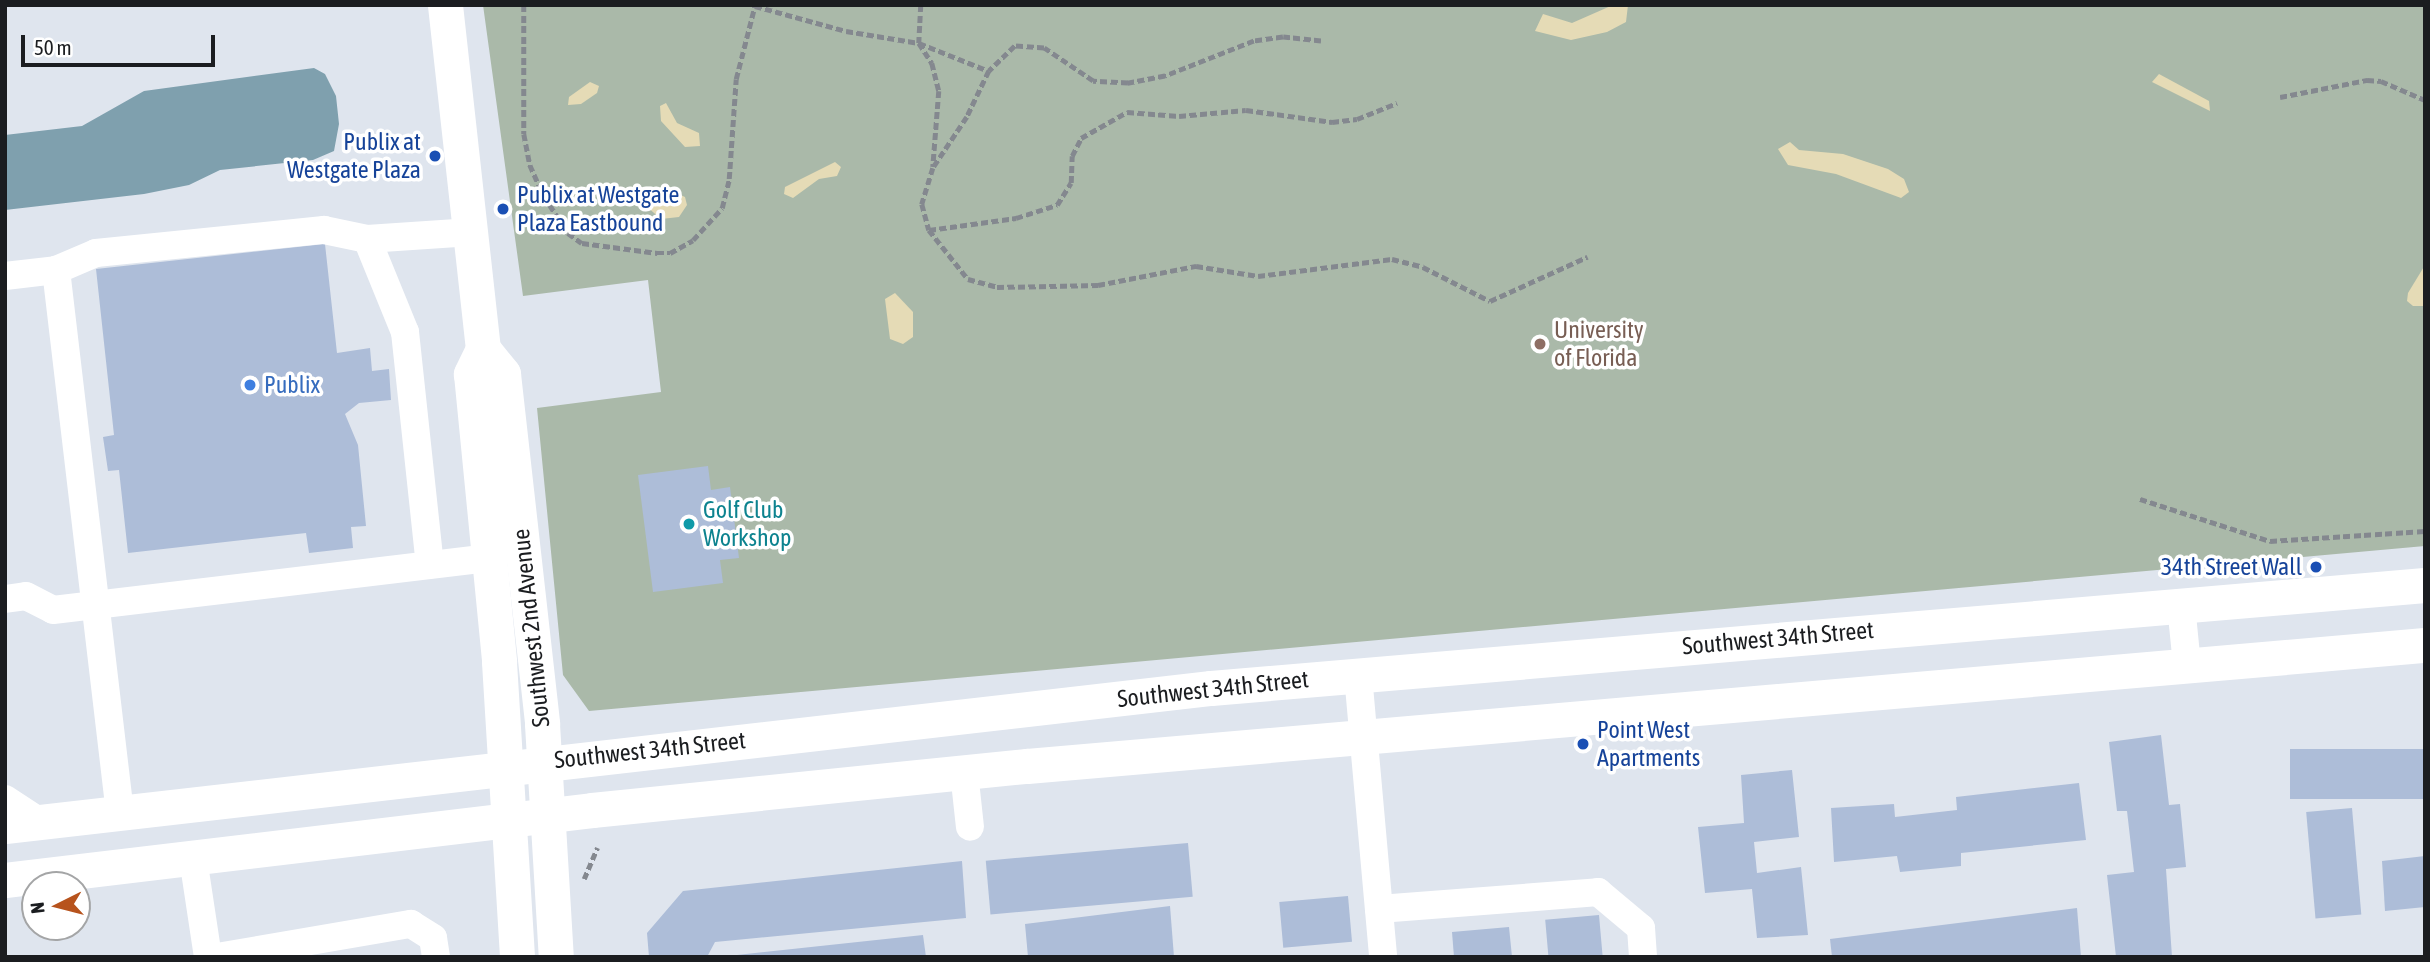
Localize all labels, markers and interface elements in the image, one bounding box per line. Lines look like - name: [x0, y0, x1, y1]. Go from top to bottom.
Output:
- scale bar: [24, 21, 219, 65]
- text: 50 m: [34, 35, 72, 59]
- place label: Publix at Westgate Plaza: [287, 128, 421, 184]
- marker: Publix at Westgate Plaza: [427, 148, 443, 164]
- place label: Publix at Westgate Plaza Eastbound: [517, 181, 679, 237]
- marker: Publix at Westgate Plaza Eastbound: [495, 201, 511, 217]
- place label: University of Florida: [1554, 316, 1644, 372]
- marker: University of Florida: [1532, 336, 1548, 352]
- place label: Publix: [264, 371, 320, 399]
- marker: Publix: [242, 377, 258, 393]
- place label: Golf Club Workshop: [703, 496, 791, 552]
- marker: Golf Club Workshop: [681, 516, 697, 532]
- street label: Southwest 2nd Avenue: [506, 527, 556, 729]
- place label: 34th Street Wall: [2161, 553, 2302, 581]
- marker: 34th Street Wall: [2308, 559, 2324, 575]
- street label: Southwest 34th Street: [1681, 615, 1875, 661]
- street label: Southwest 34th Street: [1116, 665, 1310, 713]
- place label: Point West Apartments: [1597, 716, 1700, 772]
- street label: Southwest 34th Street: [553, 726, 747, 774]
- marker: Point West Apartments: [1575, 736, 1591, 752]
- north arrow: [21, 871, 91, 941]
- text: N: [26, 901, 49, 915]

